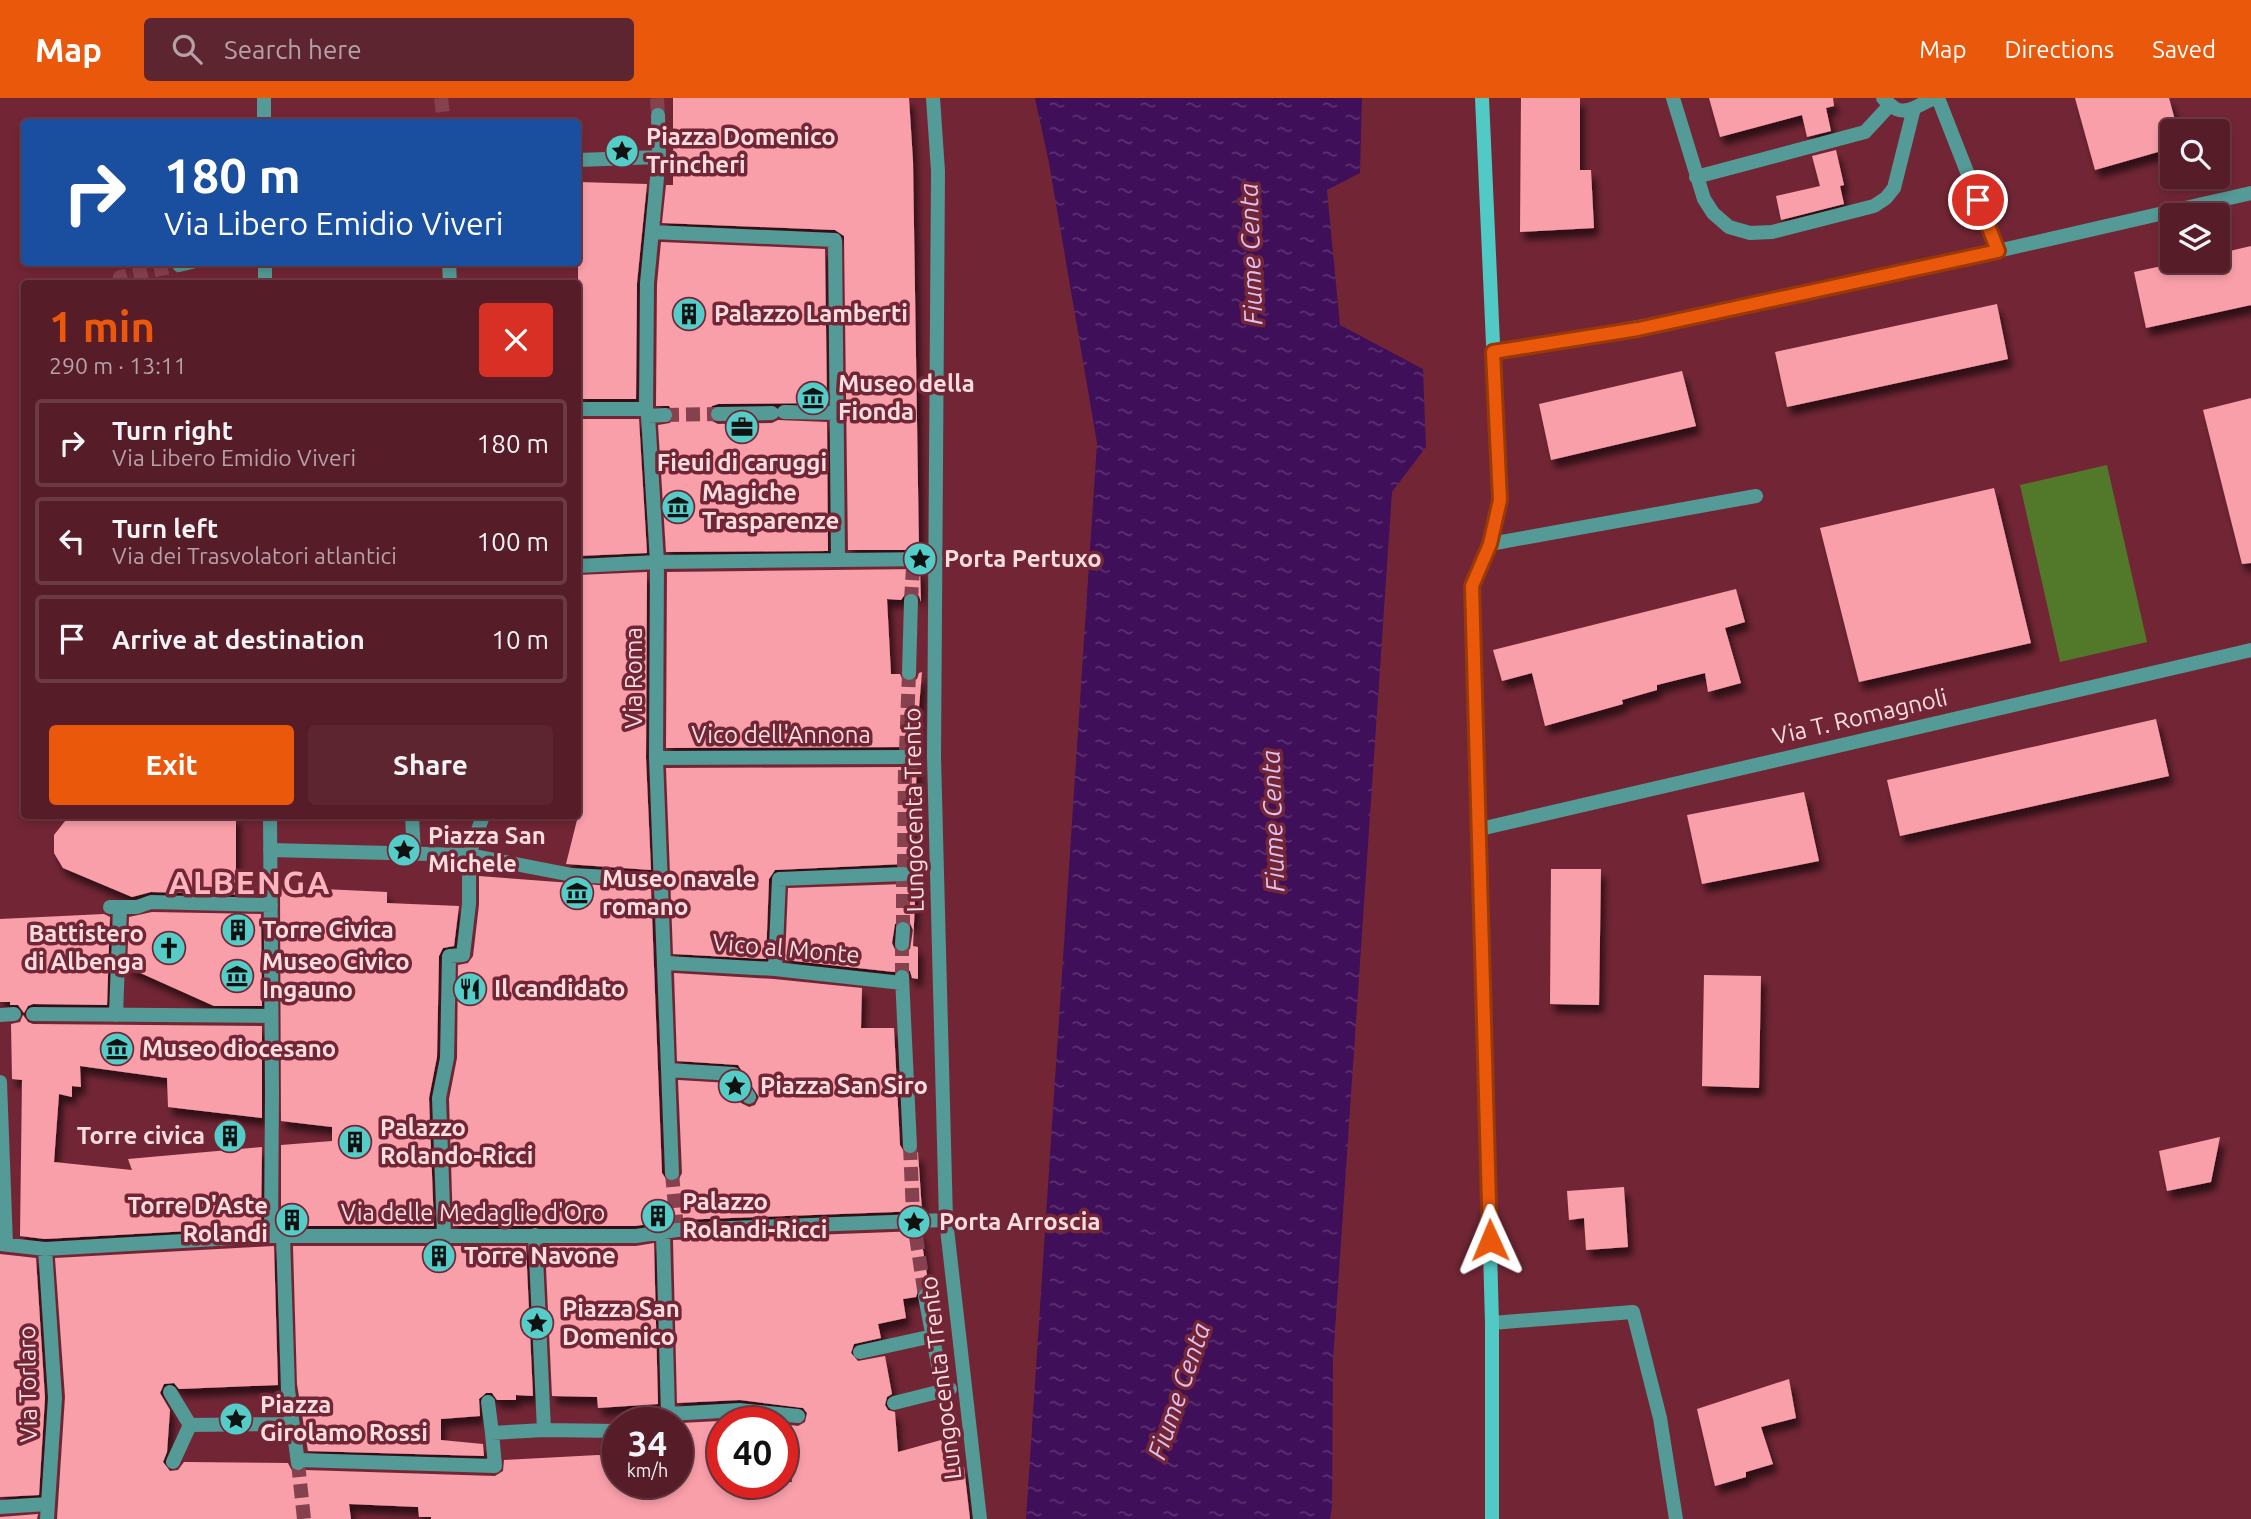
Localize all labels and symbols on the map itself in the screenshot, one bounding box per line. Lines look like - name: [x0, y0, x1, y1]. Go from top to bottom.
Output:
- place label: Piazza Domenico Trincheri: [646, 123, 836, 178]
- place icon: Piazza Domenico Trincheri: [603, 132, 641, 170]
- pin: [1948, 170, 2008, 230]
- water label: Fiume Centa: [1234, 182, 1267, 326]
- building icon: Palazzo Lamberti: [670, 295, 708, 333]
- place label: Palazzo Lamberti: [714, 300, 908, 327]
- place label: Museo della Fionda: [838, 370, 975, 425]
- museum icon: Museo della Fionda: [794, 379, 832, 417]
- office icon: Fieui di caruggi: [723, 408, 761, 446]
- place label: Fieui di caruggi: [657, 449, 827, 476]
- place label: Magiche Trasparenze: [702, 479, 839, 534]
- museum icon: Magiche Trasparenze: [659, 488, 697, 526]
- place icon: Porta Pertuxo: [901, 540, 939, 578]
- place label: Porta Pertuxo: [944, 545, 1102, 572]
- street label: Via Roma: [620, 627, 647, 729]
- street label: Via T. Romagnoli: [1770, 683, 1950, 750]
- street label: Lungocenta Trento: [898, 707, 929, 913]
- street label: Vico dell'Annona: [691, 721, 871, 748]
- water label: Fiume Centa: [1256, 749, 1289, 893]
- place label: Piazza San Michele: [428, 822, 546, 877]
- place icon: Piazza San Michele: [385, 831, 423, 869]
- district label: ALBENGA: [169, 864, 331, 900]
- place label: Museo navale romano: [602, 865, 756, 920]
- museum icon: Museo navale romano: [558, 874, 596, 912]
- building icon: Torre Civica: [219, 911, 257, 949]
- place label: Torre Civica: [262, 916, 394, 943]
- place label: Battistero di Albenga: [24, 920, 144, 975]
- church icon: Battistero di Albenga: [150, 929, 188, 967]
- street label: Vico al Monte: [711, 929, 861, 968]
- place label: Museo Civico Ingauno: [262, 948, 410, 1003]
- museum icon: Museo Civico Ingauno: [218, 957, 256, 995]
- restaurant icon: Il candidato: [451, 970, 489, 1008]
- place label: Il candidato: [494, 975, 625, 1002]
- museum icon: Museo diocesano: [98, 1030, 136, 1068]
- place label: Museo diocesano: [142, 1035, 336, 1062]
- place icon: Piazza San Siro: [716, 1067, 754, 1105]
- place label: Piazza San Siro: [760, 1072, 928, 1099]
- place label: Palazzo Rolando-Ricci: [380, 1114, 533, 1169]
- building icon: Torre civica: [211, 1117, 249, 1155]
- place label: Torre civica: [77, 1122, 205, 1149]
- building icon: Palazzo Rolando-Ricci: [336, 1123, 374, 1161]
- place label: Palazzo Rolandi-Ricci: [682, 1188, 827, 1243]
- place label: Torre D'Aste Rolandi: [127, 1192, 268, 1247]
- building icon: Palazzo Rolandi-Ricci: [639, 1197, 677, 1235]
- street label: Via delle Medaglie d'Oro: [341, 1199, 605, 1226]
- building icon: Torre D'Aste Rolandi: [273, 1201, 311, 1239]
- place icon: Porta Arroscia: [895, 1203, 933, 1241]
- position arrow: [1453, 1203, 1527, 1277]
- place label: Porta Arroscia: [939, 1208, 1101, 1235]
- building icon: Torre Navone: [420, 1237, 458, 1275]
- place label: Torre Navone: [464, 1242, 616, 1269]
- street label: Lungocenta Trento: [915, 1275, 966, 1481]
- place label: Piazza San Domenico: [562, 1295, 680, 1350]
- place icon: Piazza San Domenico: [518, 1304, 556, 1342]
- water label: Fiume Centa: [1142, 1319, 1215, 1463]
- street label: Via Torlaro: [13, 1325, 42, 1443]
- place label: Piazza Girolamo Rossi: [260, 1391, 428, 1446]
- place icon: Piazza Girolamo Rossi: [217, 1400, 255, 1438]
- speed limit sign: 40: [707, 1407, 798, 1498]

